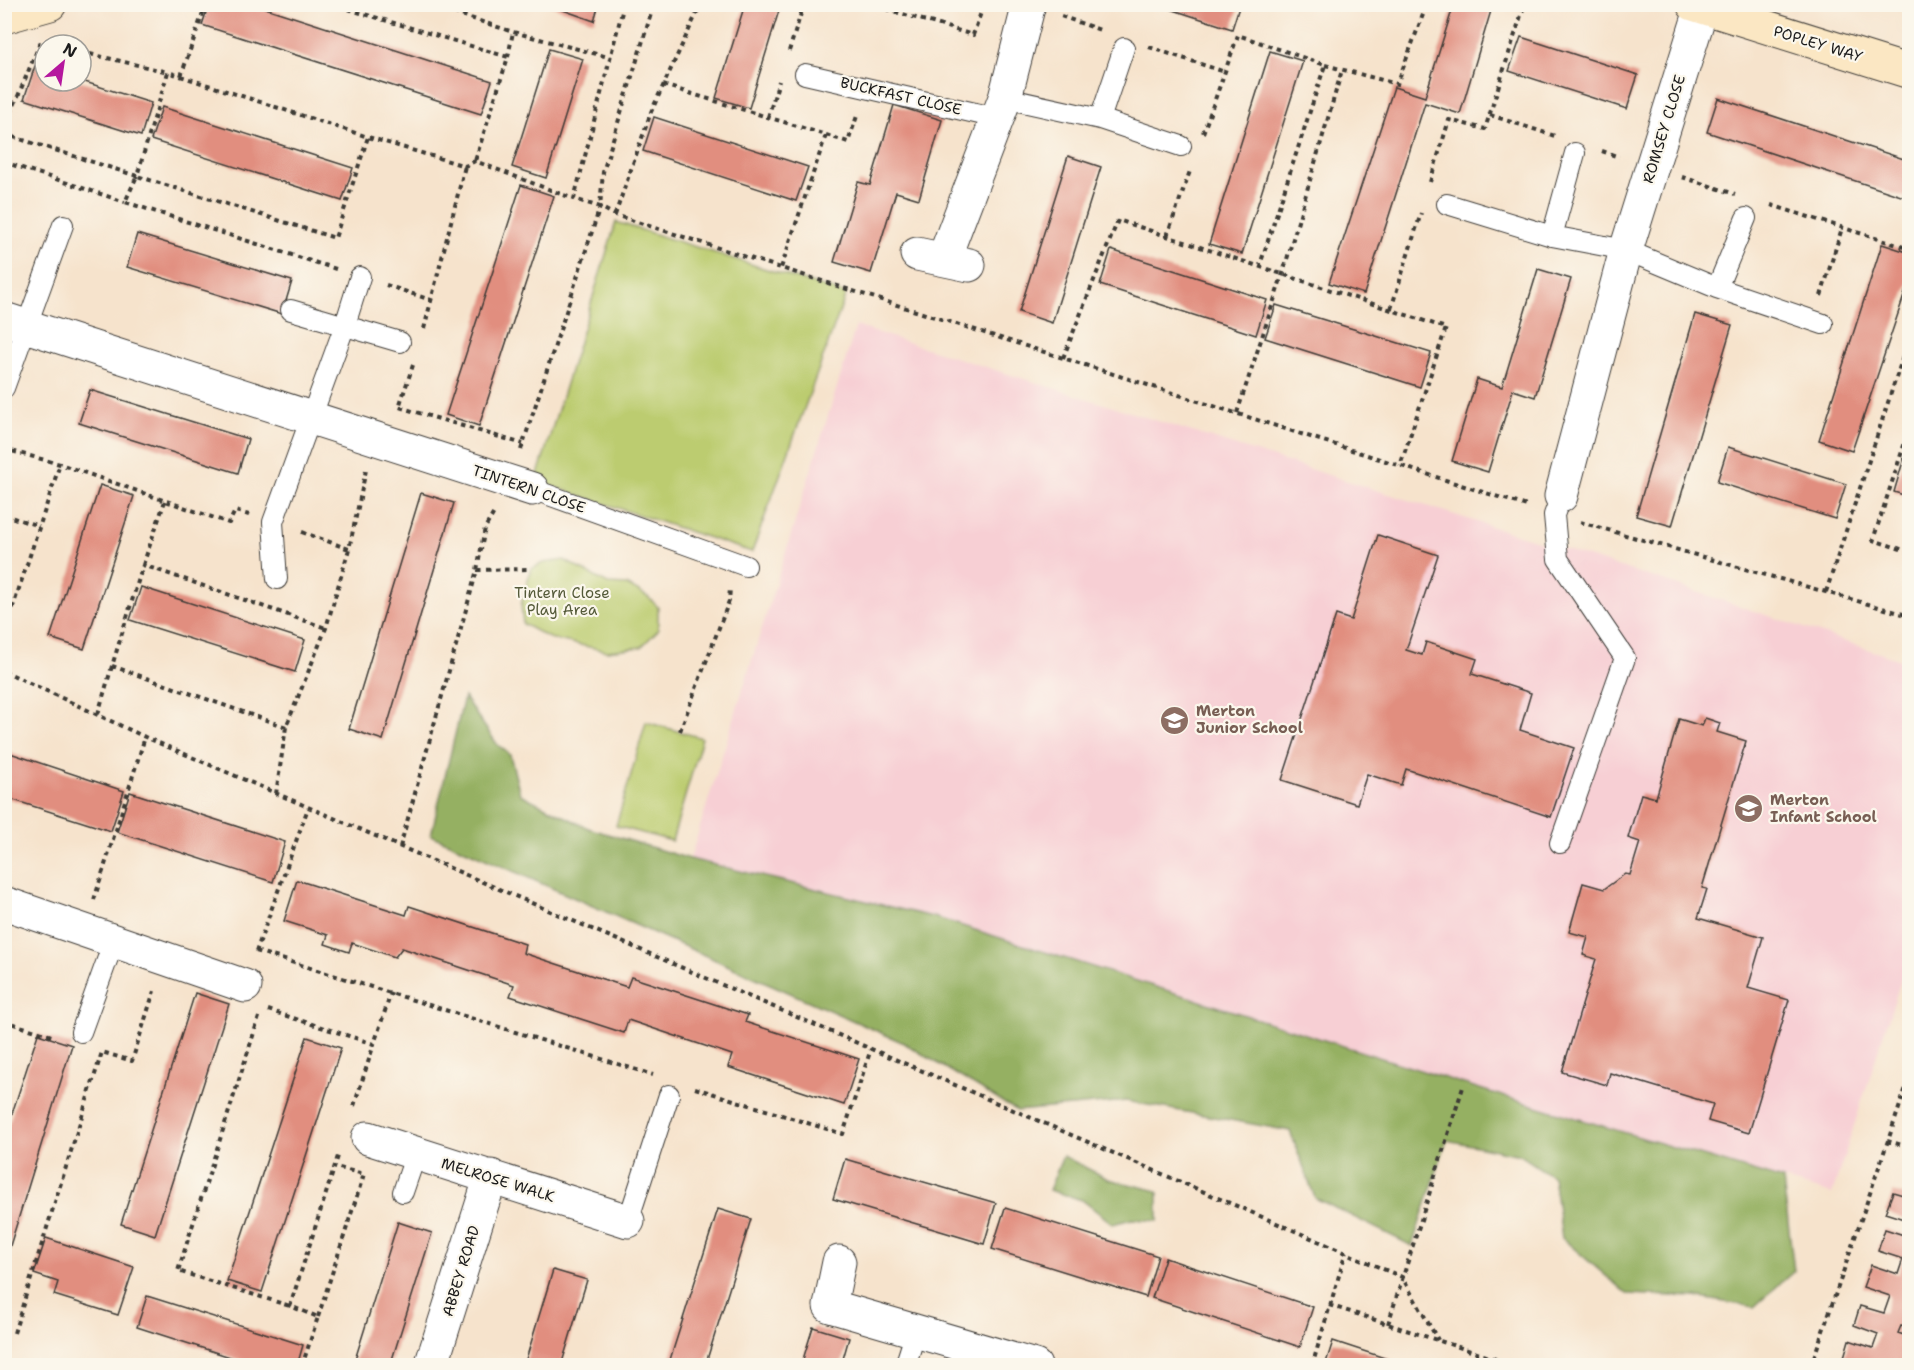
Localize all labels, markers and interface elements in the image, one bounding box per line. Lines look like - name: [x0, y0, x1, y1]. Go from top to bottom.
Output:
- street label: POPLEY WAY: [1771, 21, 1865, 67]
- north arrow: [33, 33, 93, 93]
- text: N: [59, 38, 81, 63]
- street label: BUCKFAST CLOSE: [838, 72, 964, 120]
- street label: ROMSEY CLOSE: [1638, 72, 1690, 186]
- street label: TINTERN CLOSE: [470, 460, 588, 518]
- park label: Tintern Close Play Area: [514, 583, 610, 620]
- place label: Merton Junior School: [1196, 701, 1303, 738]
- school or university icon: Merton Junior School: [1159, 704, 1191, 736]
- place label: Merton Infant School: [1770, 790, 1877, 827]
- school or university icon: Merton Infant School: [1733, 793, 1765, 825]
- street label: MELROSE WALK: [439, 1153, 557, 1207]
- street label: ABBEY ROAD: [438, 1223, 484, 1319]

